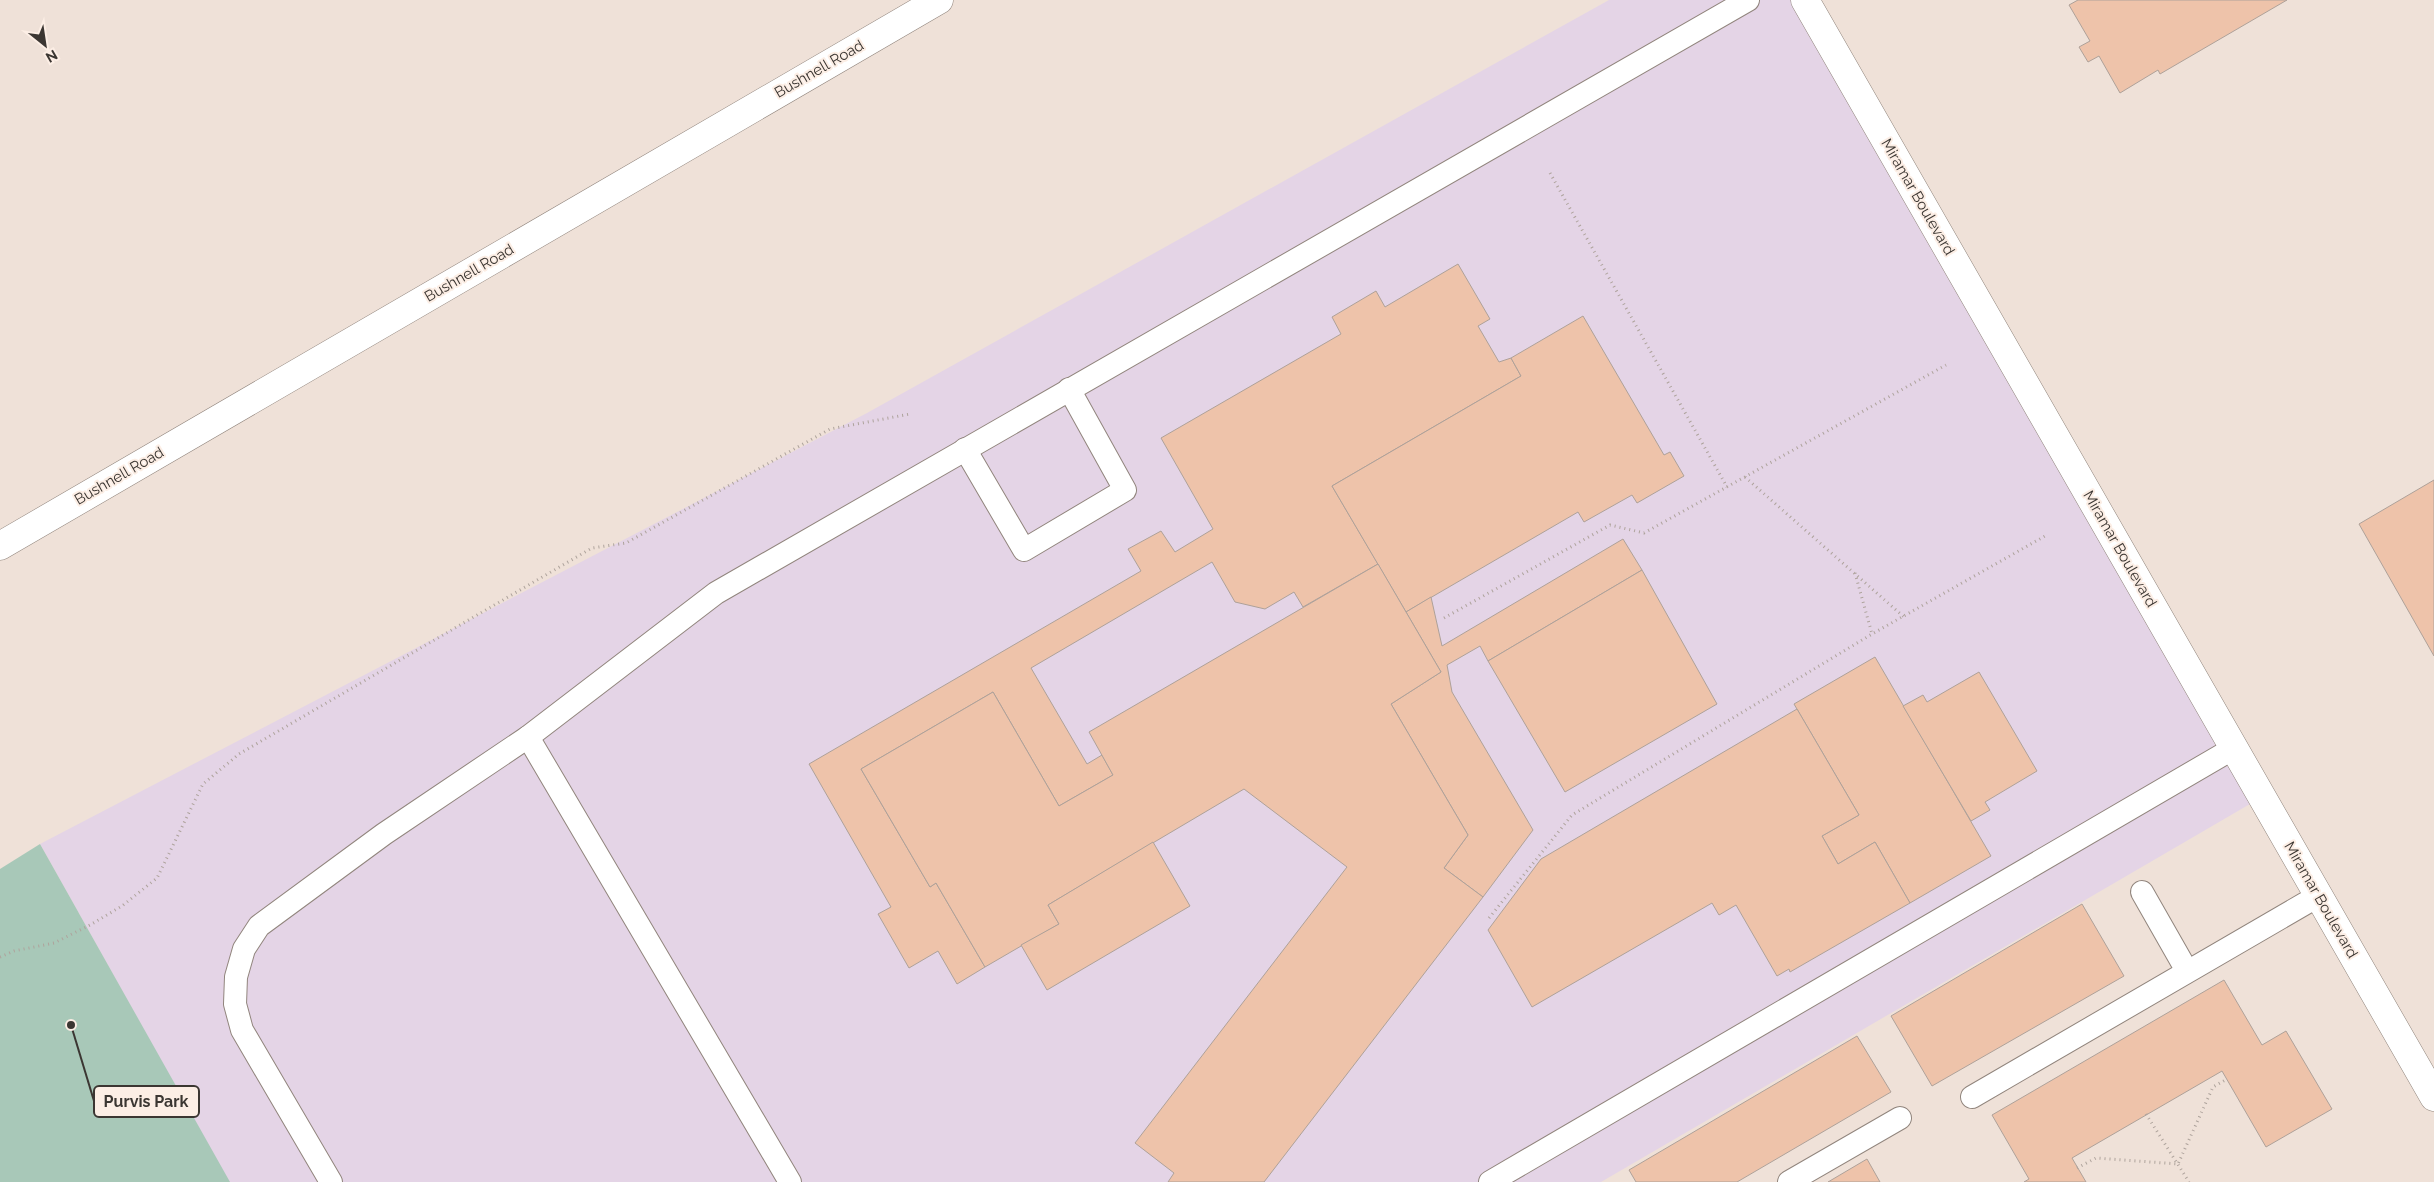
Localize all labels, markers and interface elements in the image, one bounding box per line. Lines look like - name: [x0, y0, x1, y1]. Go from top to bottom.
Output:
- north arrow: [20, 20, 70, 70]
- street label: Bushnell Road: [771, 36, 867, 102]
- text: N: [43, 47, 60, 66]
- street label: Miramar Boulevard: [1877, 136, 1959, 258]
- street label: Bushnell Road: [421, 240, 517, 306]
- street label: Bushnell Road: [71, 443, 167, 509]
- street label: Miramar Boulevard: [2079, 488, 2161, 610]
- street label: Miramar Boulevard: [2280, 839, 2362, 961]
- callout: Purvis Park: [94, 1086, 199, 1117]
- text: Purvis Park: [104, 1092, 188, 1111]

